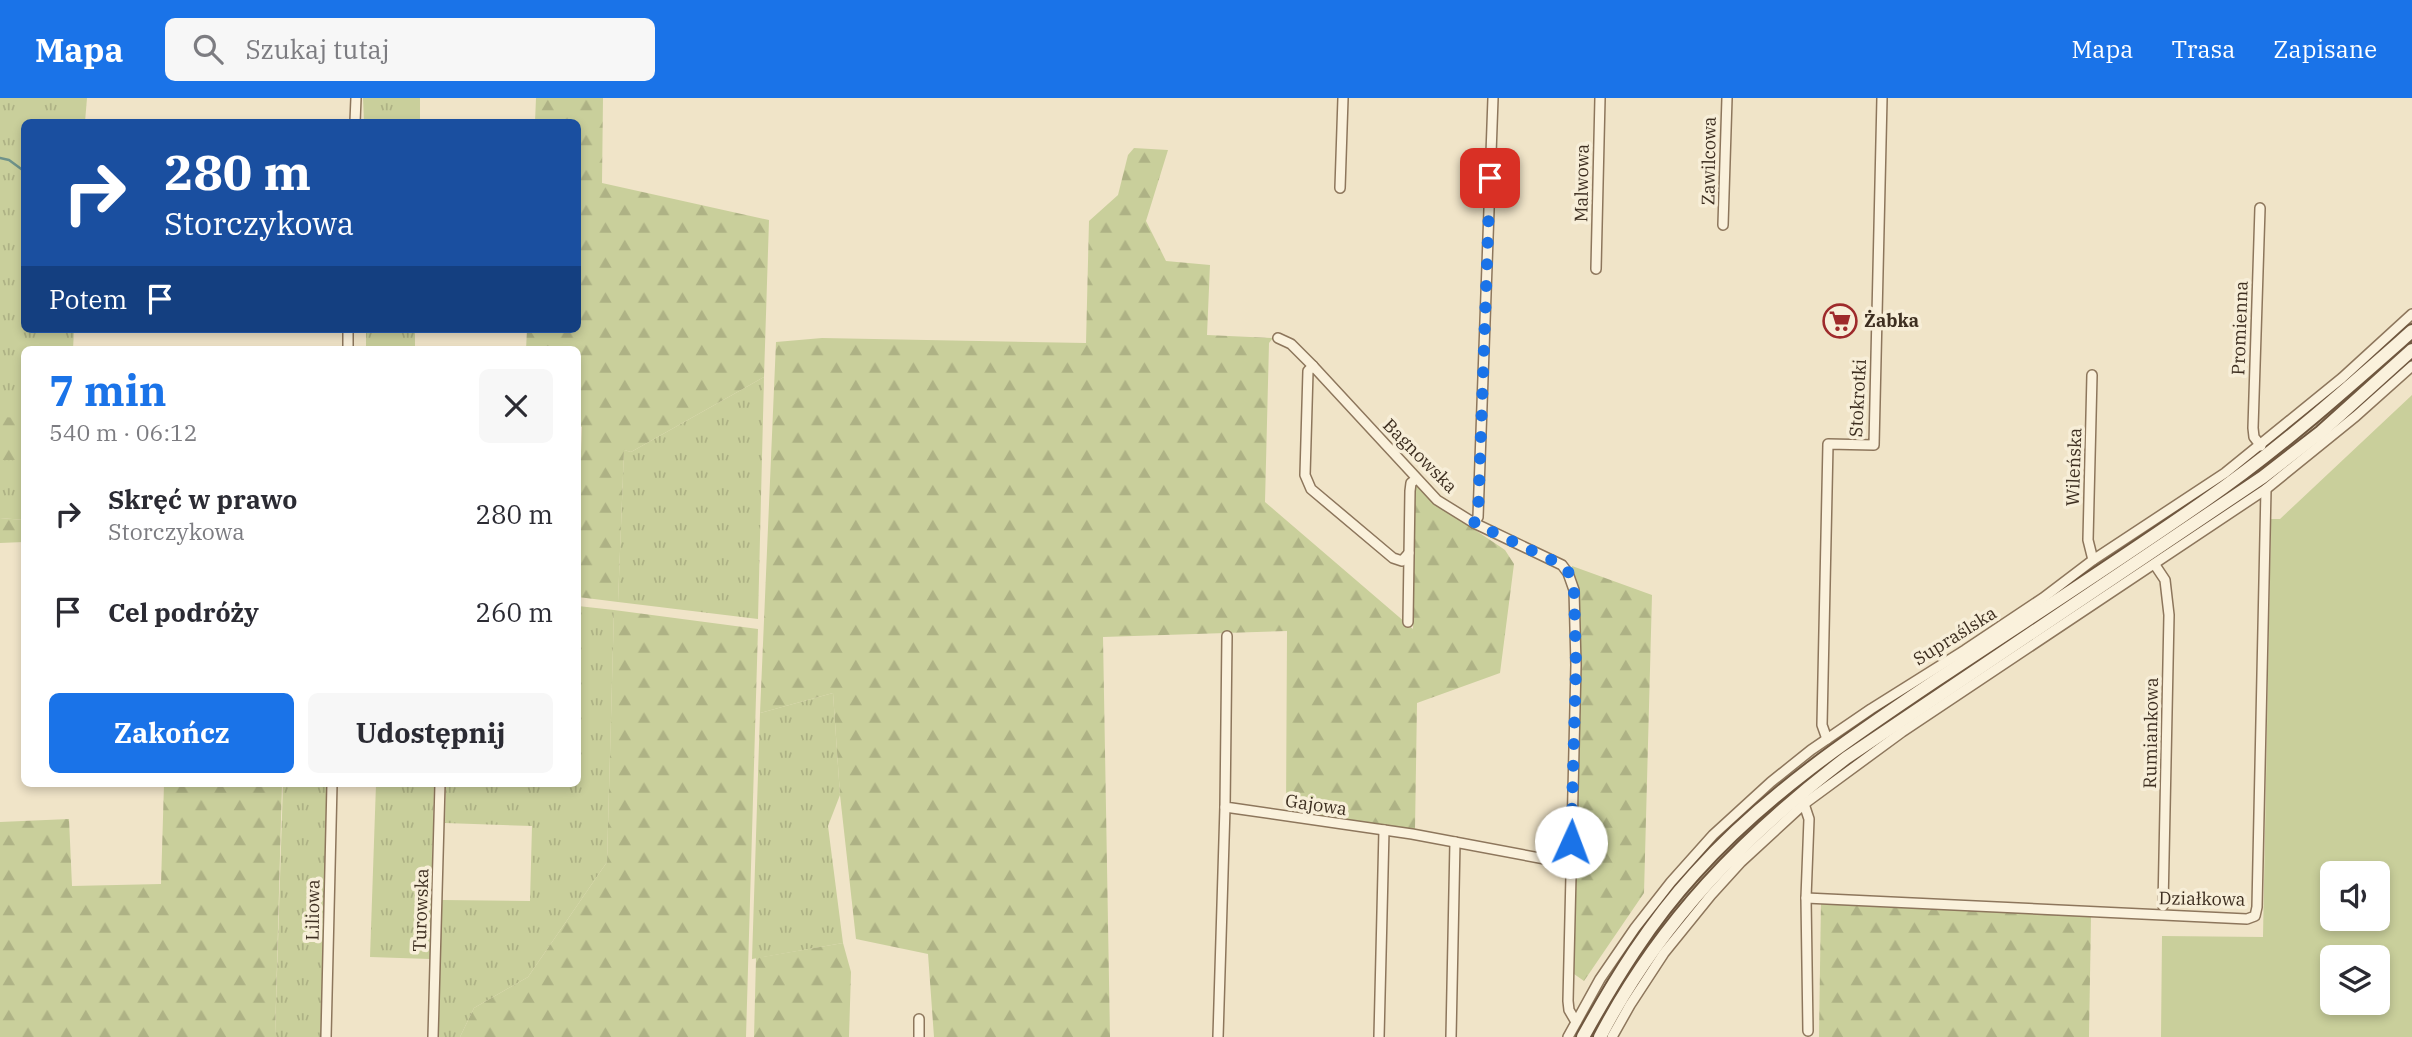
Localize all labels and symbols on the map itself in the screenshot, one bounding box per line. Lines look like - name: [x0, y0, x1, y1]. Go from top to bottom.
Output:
- street label: Zawilcowa: [1696, 116, 1721, 206]
- street label: Malwowa: [1569, 143, 1594, 222]
- pin: [1460, 148, 1520, 208]
- street label: Promienna: [2226, 280, 2253, 376]
- supermarket icon: Żabka: [1821, 302, 1859, 340]
- place label: Żabka: [1864, 309, 1919, 332]
- street label: Stokrotki: [1844, 358, 1871, 438]
- street label: Bagnowska: [1378, 414, 1463, 498]
- street label: Wileńska: [2061, 427, 2086, 507]
- street label: Supraślska: [1909, 601, 2001, 670]
- street label: Rumiankowa: [2138, 677, 2163, 789]
- street label: Gajowa: [1284, 789, 1349, 820]
- position arrow: [1534, 805, 1608, 879]
- street label: Turowska: [408, 868, 433, 952]
- street label: Liliowa: [300, 879, 325, 941]
- street label: Działkowa: [2158, 886, 2246, 911]

